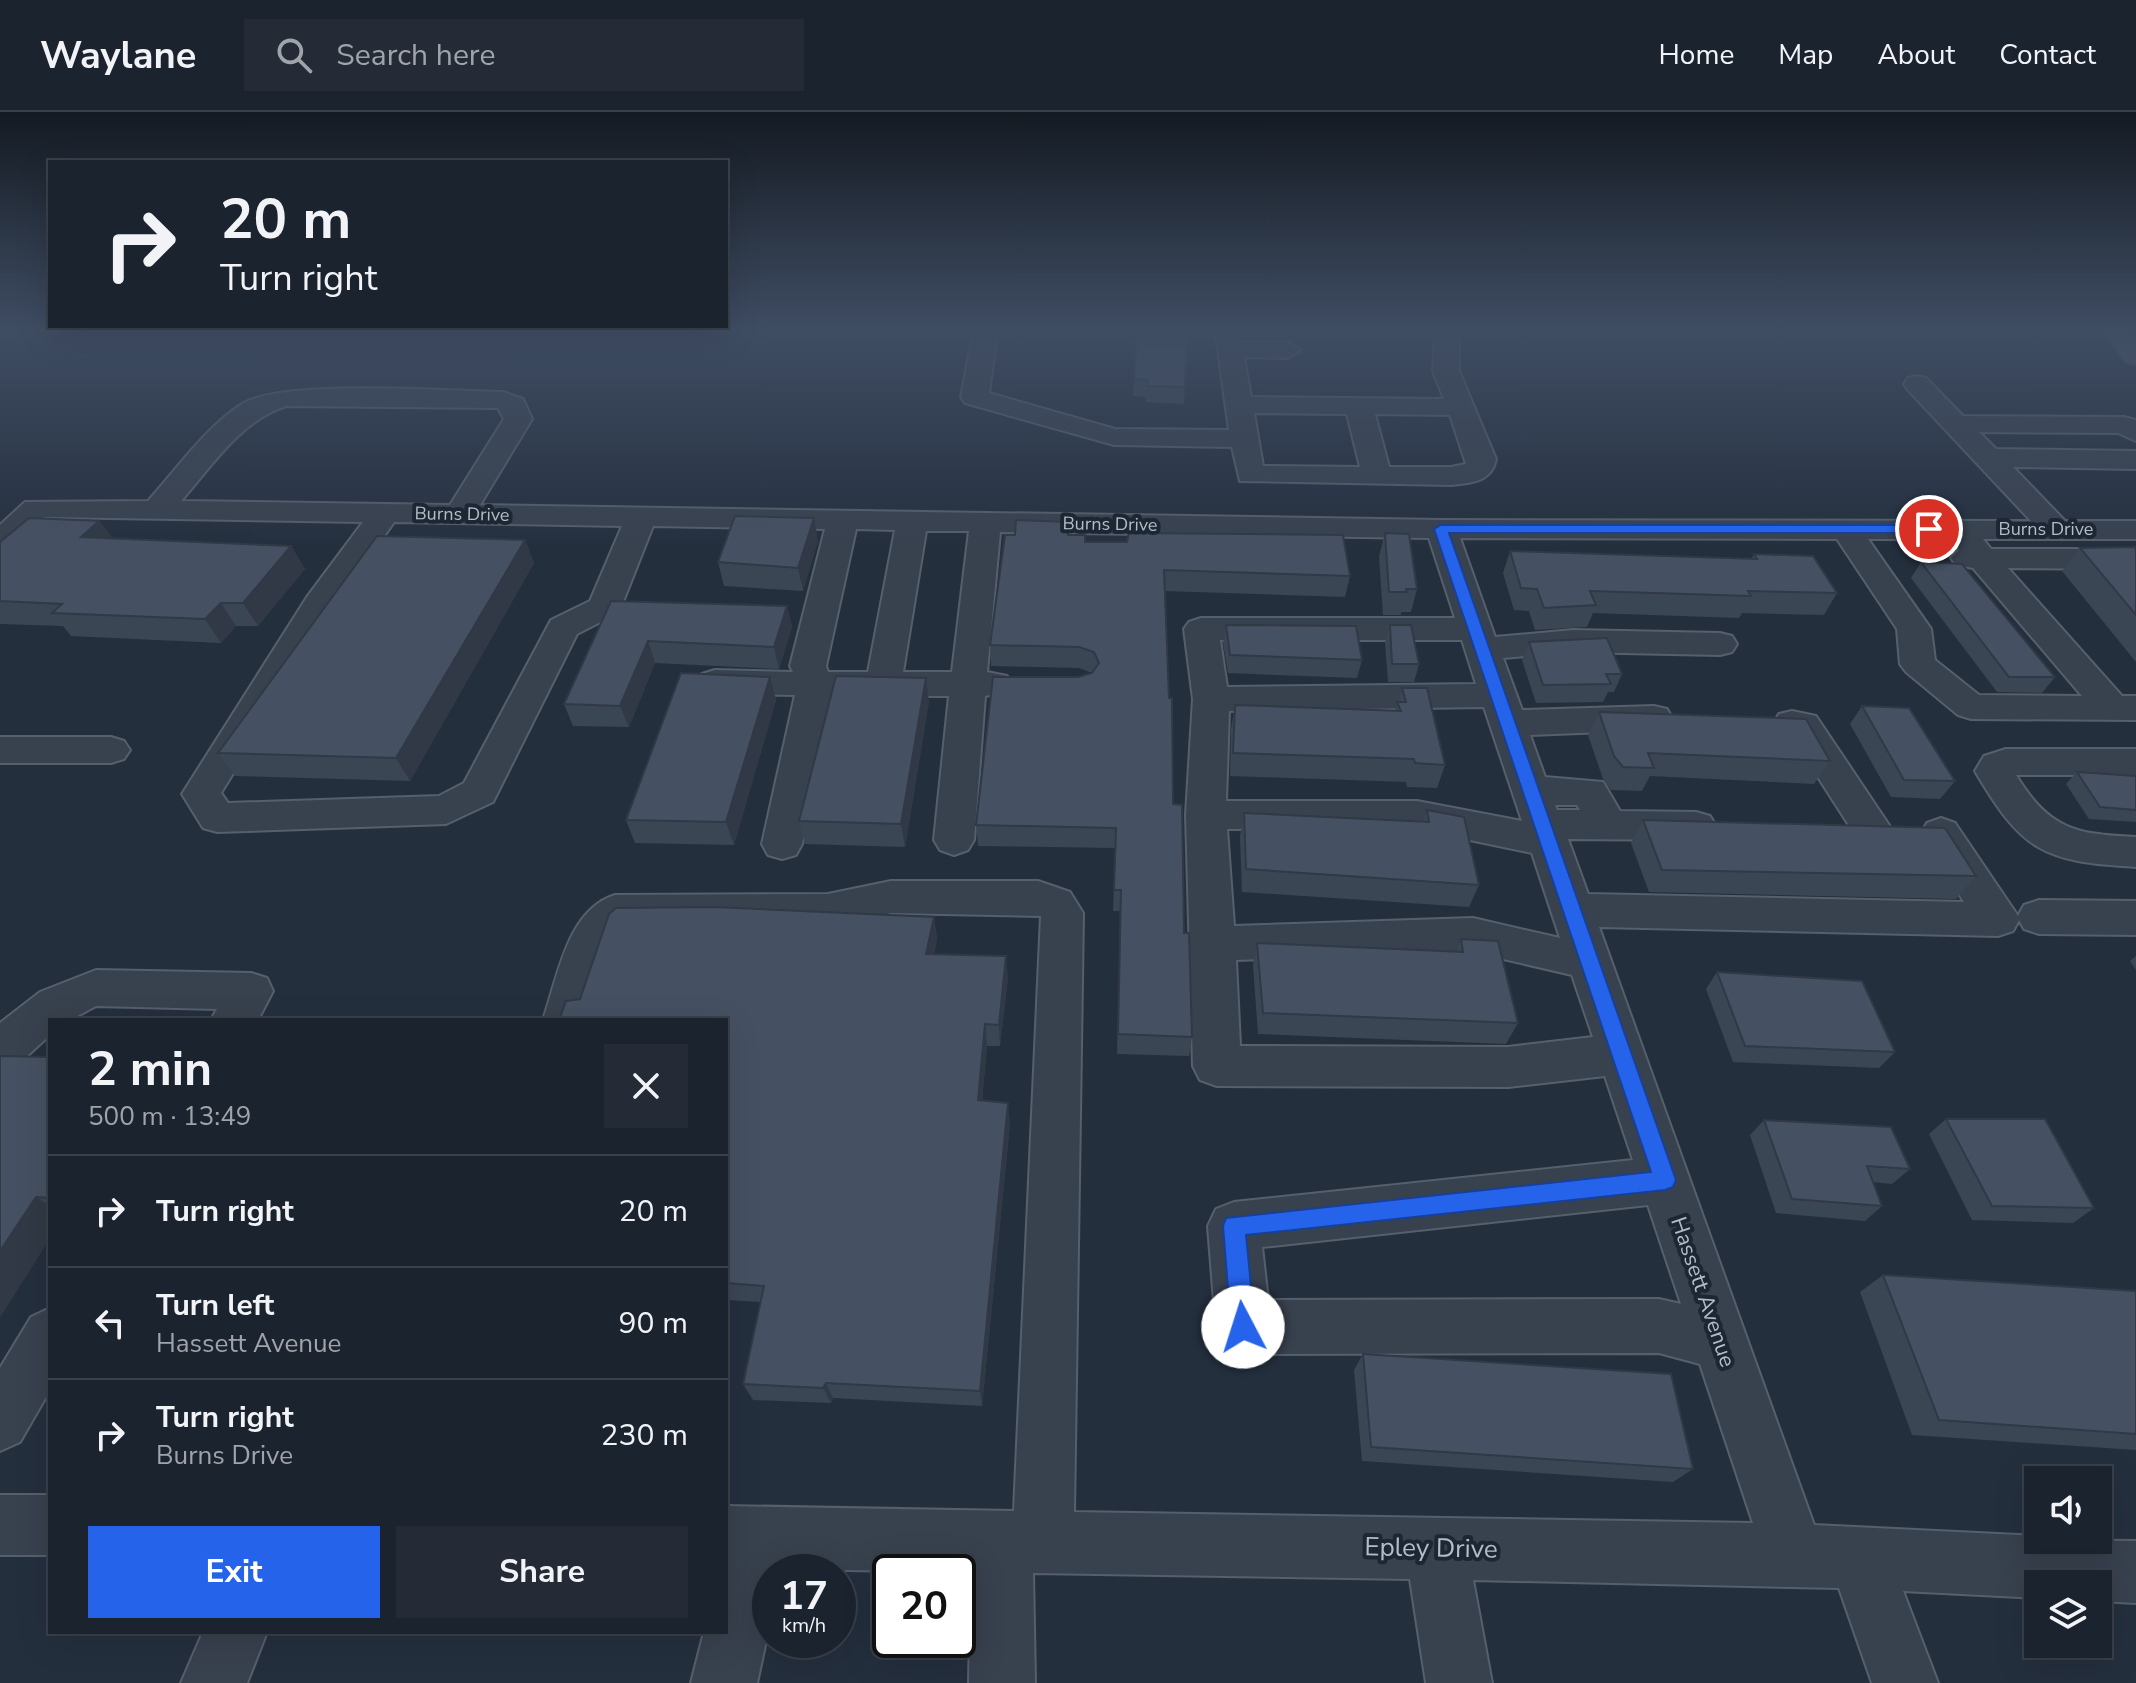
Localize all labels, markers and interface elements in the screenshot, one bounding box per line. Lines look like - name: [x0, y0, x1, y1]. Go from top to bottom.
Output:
- search box: [244, 19, 804, 91]
- text: Waylane: [40, 30, 196, 81]
- icon: search: [272, 33, 316, 77]
- text: Search here: [336, 35, 495, 76]
- text: Home: [1659, 36, 1734, 74]
- text: Map: [1778, 36, 1833, 74]
- text: About: [1877, 36, 1955, 74]
- text: Contact: [1999, 36, 2096, 74]
- text: 20 m: [220, 181, 351, 258]
- icon: right: [88, 192, 192, 296]
- text: Turn right: [220, 254, 377, 303]
- pin: [1895, 495, 1963, 563]
- street label: Burns Drive: [414, 501, 510, 527]
- icon: arrive: [1907, 507, 1951, 551]
- street label: Burns Drive: [1062, 511, 1158, 537]
- street label: Burns Drive: [1999, 517, 2093, 541]
- text: 2 min: [88, 1036, 212, 1102]
- button: close: [604, 1044, 688, 1128]
- text: 500 m · 13:49: [88, 1099, 251, 1134]
- icon: right: [88, 1189, 132, 1233]
- text: Turn right: [156, 1191, 294, 1232]
- text: 20 m: [619, 1191, 688, 1232]
- street label: Hassett Avenue: [1663, 1213, 1743, 1371]
- text: Turn left: [156, 1285, 274, 1326]
- position arrow: [1201, 1285, 1285, 1369]
- icon: left: [88, 1301, 132, 1345]
- text: 90 m: [619, 1303, 688, 1344]
- text: Hassett Avenue: [156, 1326, 341, 1361]
- text: Turn right: [156, 1397, 294, 1438]
- icon: right: [88, 1413, 132, 1457]
- text: 230 m: [601, 1415, 688, 1456]
- text: Burns Drive: [156, 1438, 293, 1473]
- map controls: [2024, 1466, 2112, 1658]
- button: sound: [2024, 1466, 2112, 1554]
- button: Exit: [88, 1526, 380, 1618]
- button: Share: [396, 1526, 688, 1618]
- street label: Epley Drive: [1364, 1529, 1498, 1567]
- speed limit sign: 20: [872, 1554, 976, 1658]
- text: 17: [780, 1569, 828, 1623]
- button: layers: [2024, 1570, 2112, 1658]
- text: km/h: [782, 1612, 826, 1639]

